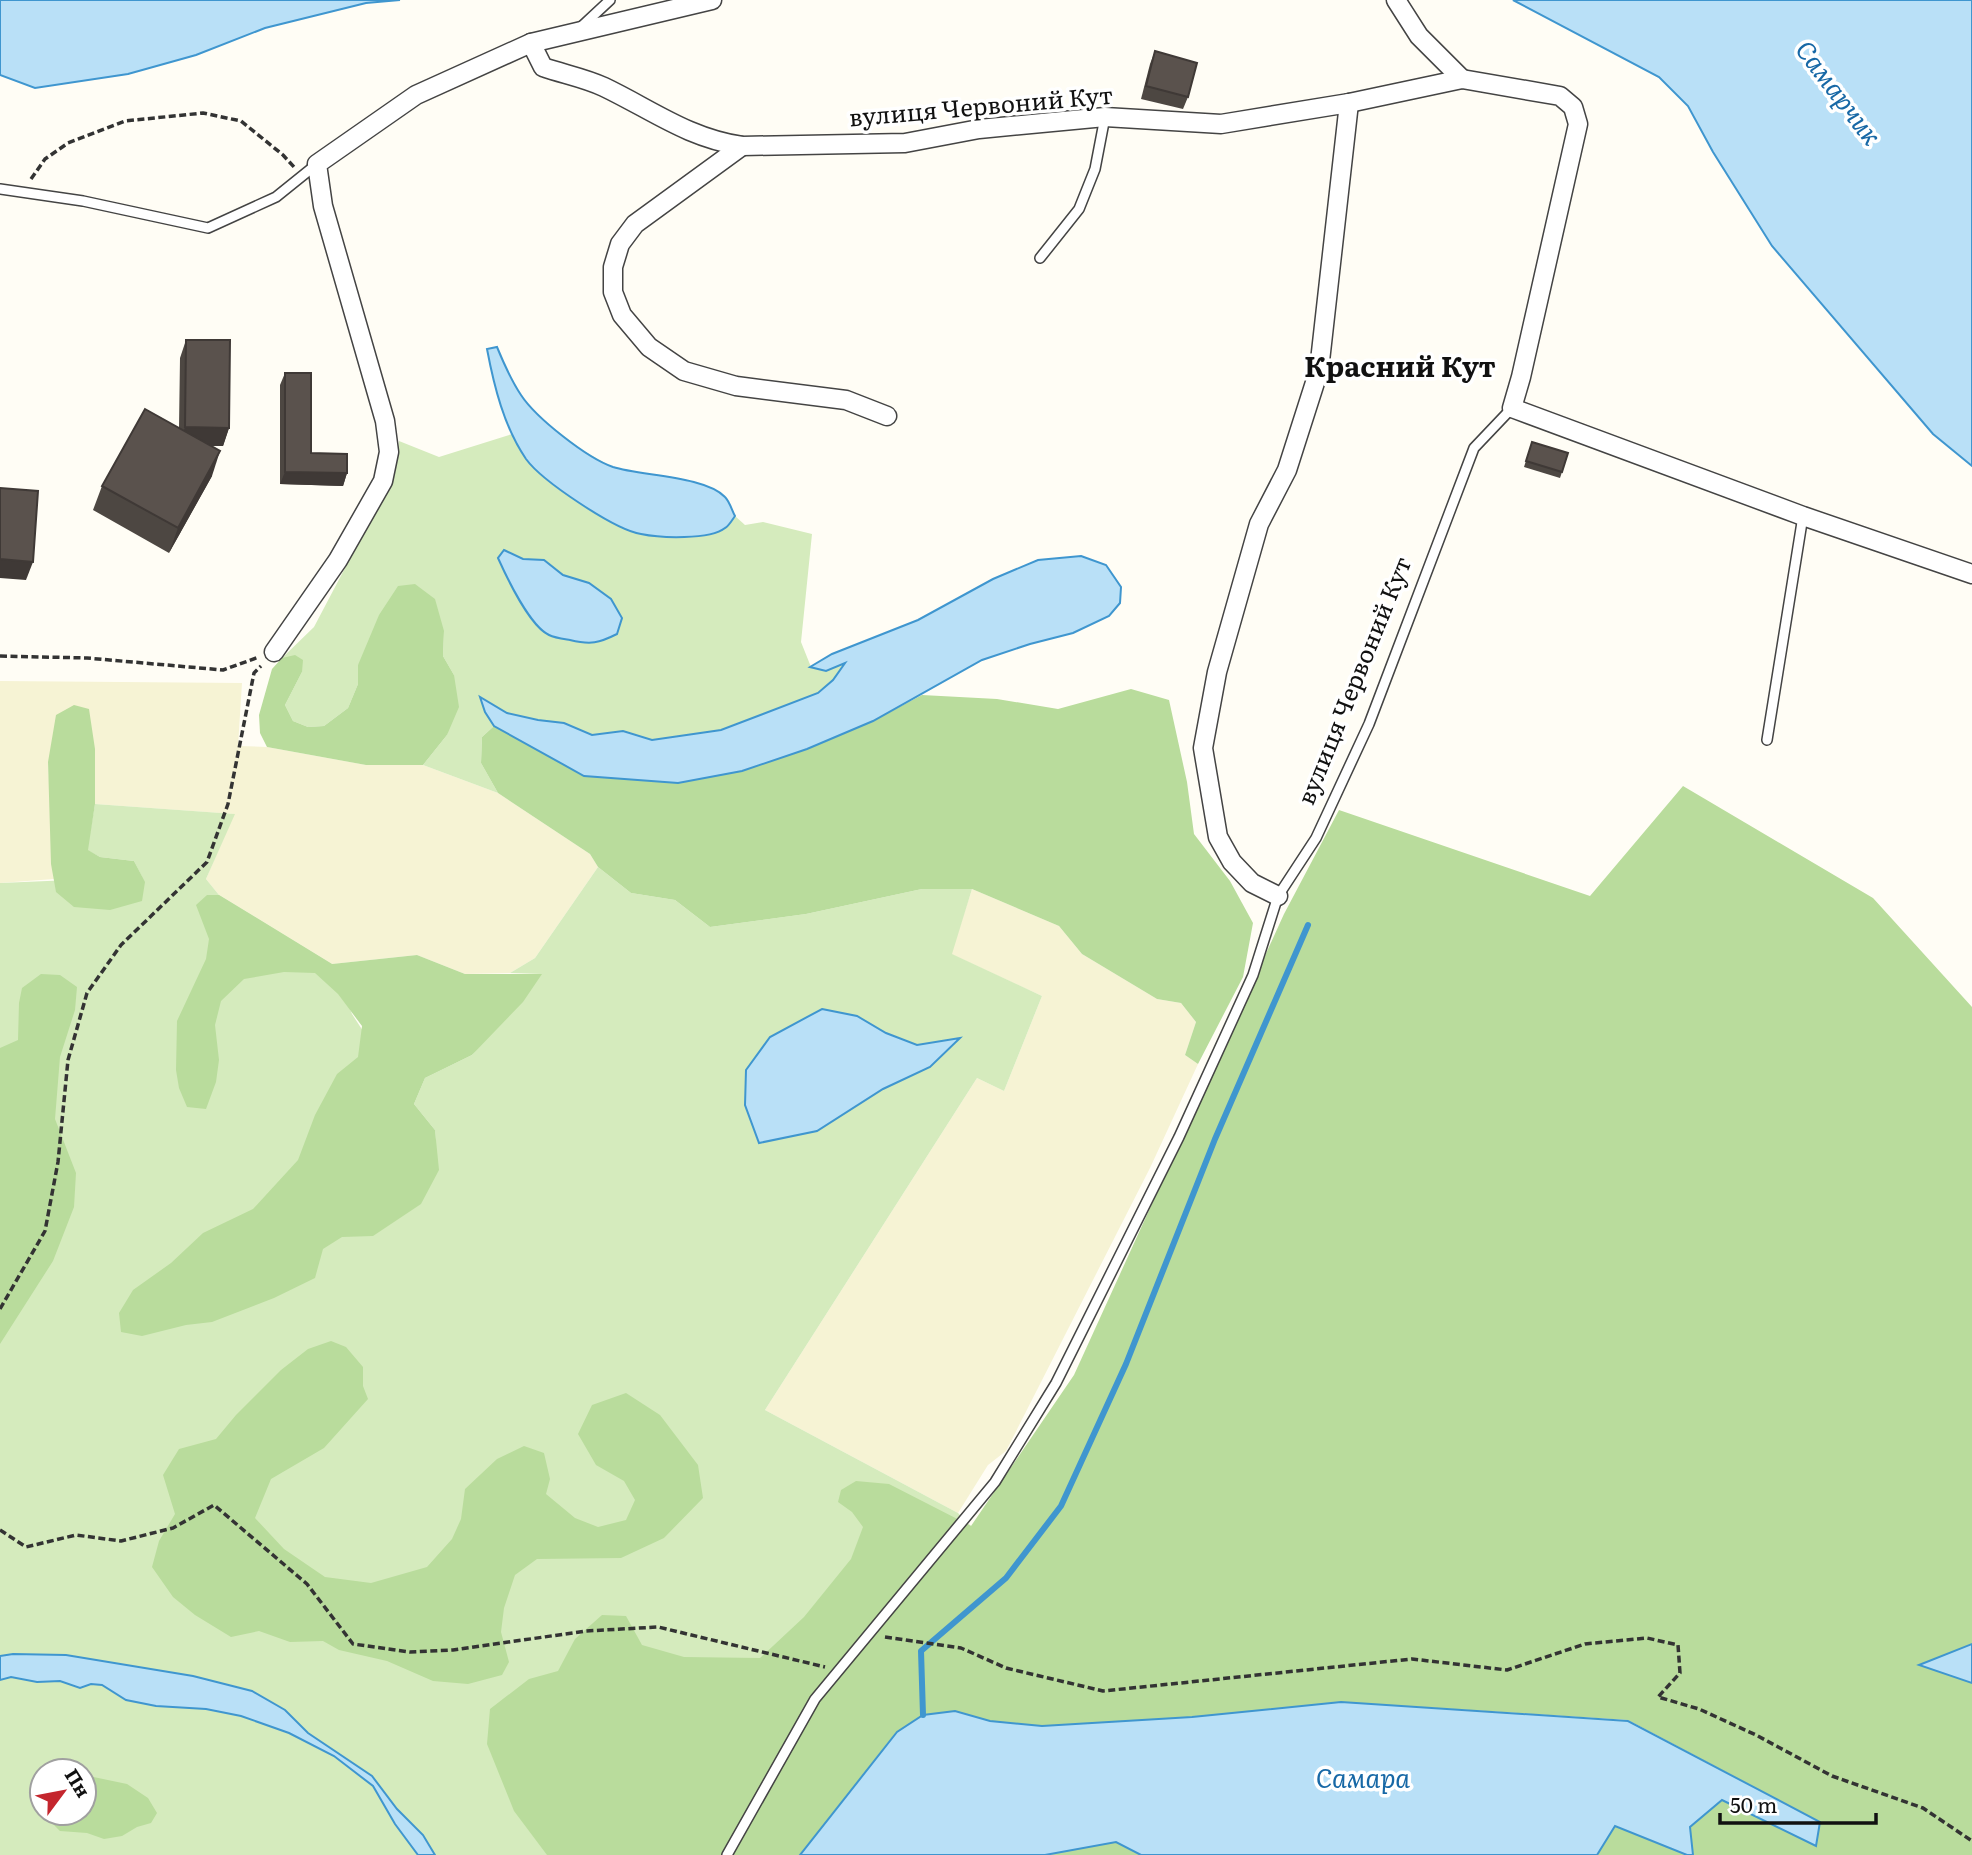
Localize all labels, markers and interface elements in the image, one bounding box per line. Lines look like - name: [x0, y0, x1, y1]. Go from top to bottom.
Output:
- water label: Самарчик: [1788, 31, 1892, 152]
- street label: вулиця Червоний Кут: [847, 76, 1114, 133]
- district label: Красний Кут: [1304, 344, 1496, 386]
- street label: вулиця Червоний Кут: [1287, 551, 1419, 809]
- north arrow: [28, 1757, 98, 1827]
- water label: Самара: [1316, 1757, 1410, 1796]
- text: Пн: [59, 1763, 98, 1802]
- scale bar: [1720, 1782, 1876, 1826]
- text: 50 m: [1730, 1788, 1777, 1819]

